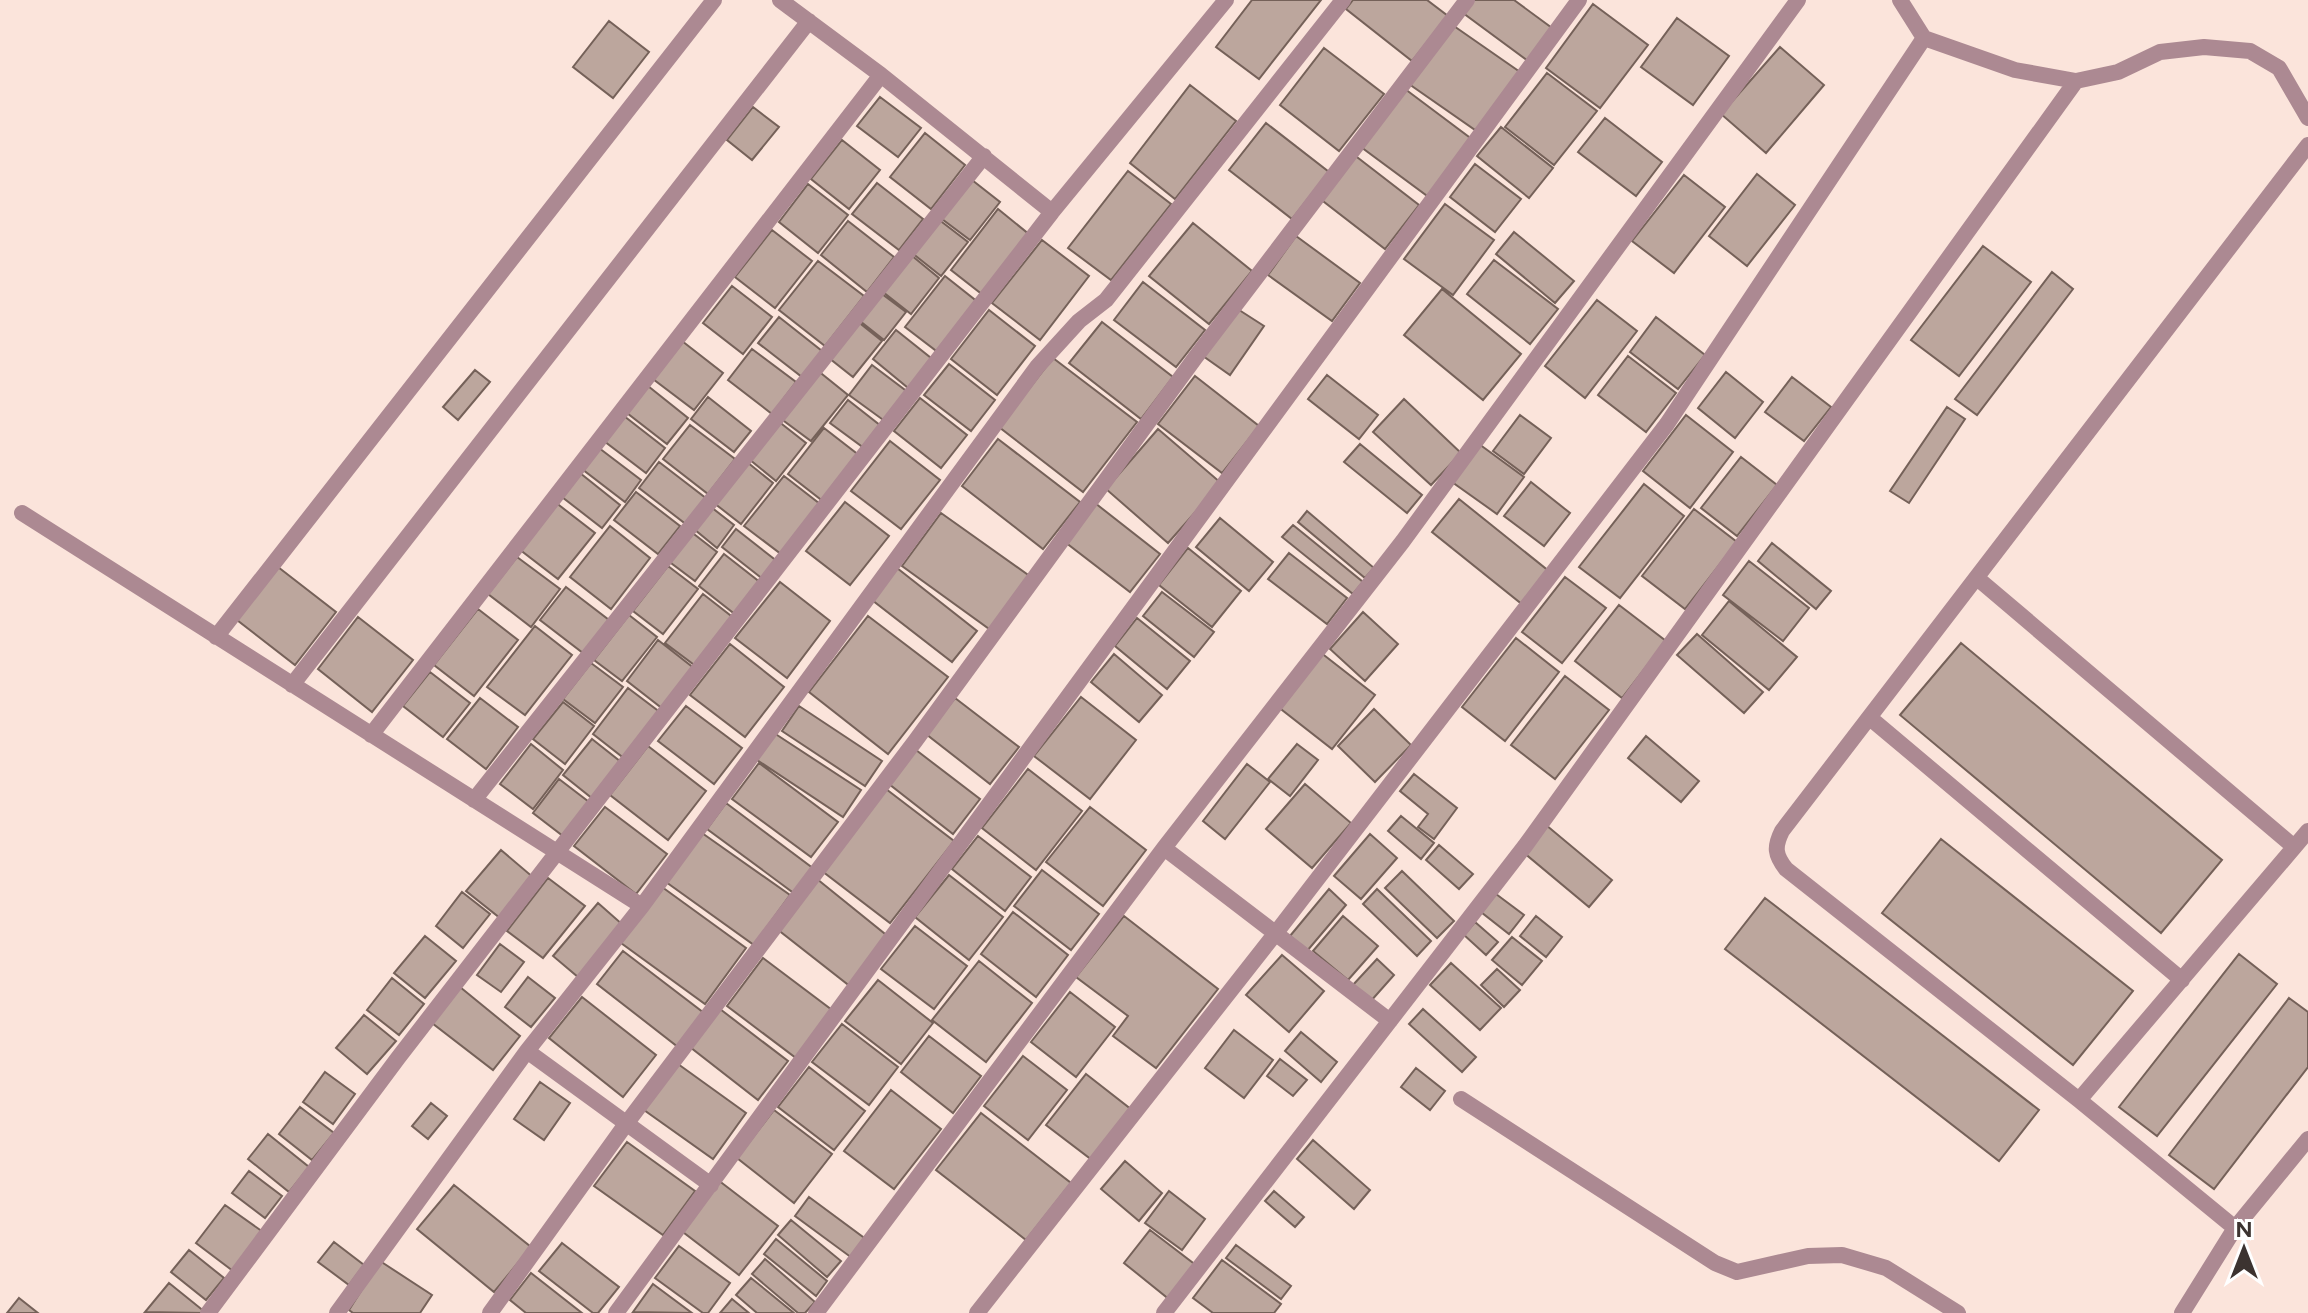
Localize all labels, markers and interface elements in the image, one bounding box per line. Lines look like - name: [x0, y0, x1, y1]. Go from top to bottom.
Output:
- north arrow: [2204, 1209, 2284, 1289]
- text: N: [2235, 1216, 2253, 1243]

